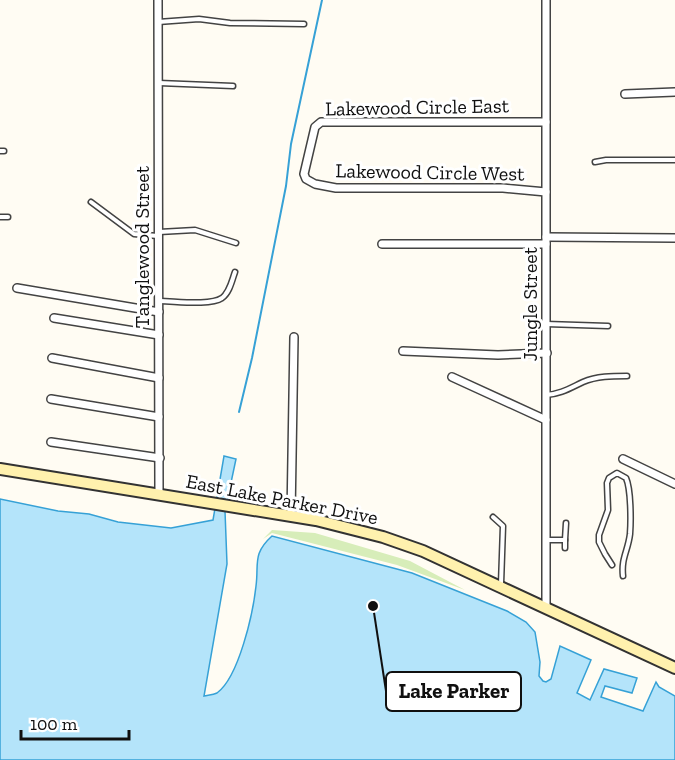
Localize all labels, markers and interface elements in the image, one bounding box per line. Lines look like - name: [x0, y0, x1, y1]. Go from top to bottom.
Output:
- street label: Lakewood Circle East: [325, 93, 510, 121]
- street label: Lakewood Circle West: [335, 158, 525, 186]
- street label: Tanglewood Street: [130, 165, 154, 328]
- street label: Jungle Street: [518, 246, 542, 361]
- street label: East Lake Parker Drive: [184, 469, 380, 529]
- callout: Lake Parker: [386, 672, 521, 711]
- text: Lake Parker: [398, 678, 510, 703]
- scale bar: [21, 703, 129, 741]
- text: 100 m: [30, 713, 78, 735]

